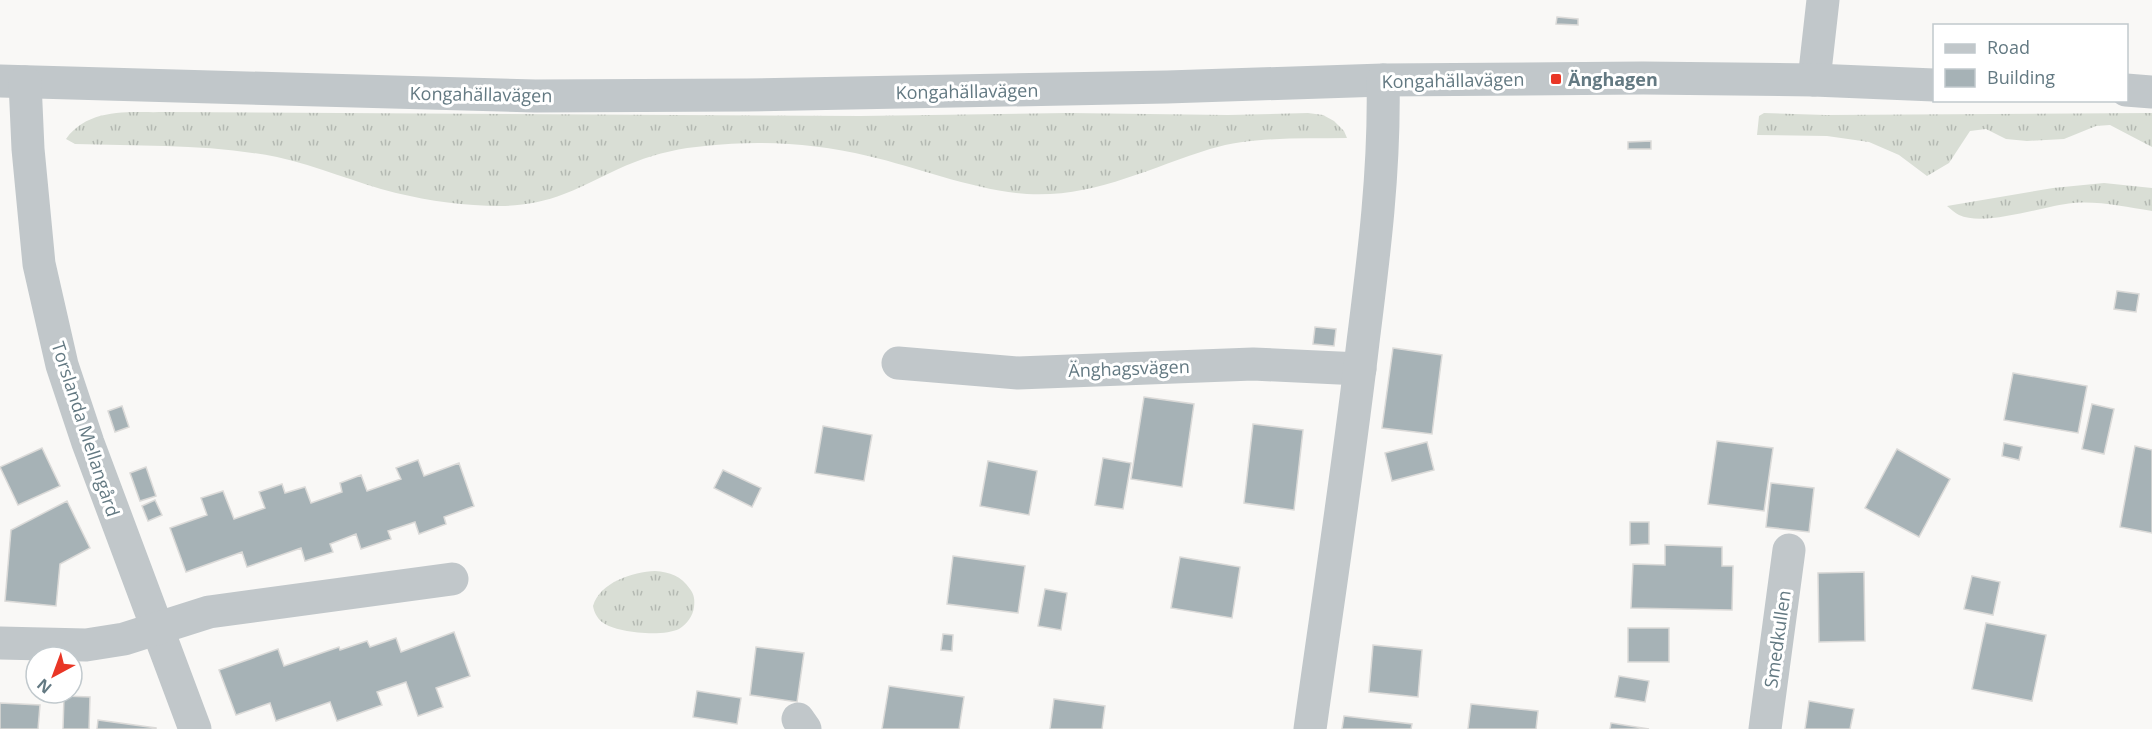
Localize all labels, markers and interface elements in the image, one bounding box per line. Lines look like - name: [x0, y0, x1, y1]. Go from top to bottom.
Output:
- legend: [1933, 24, 2128, 102]
- text: Road: [1987, 35, 2030, 59]
- text: Building: [1987, 65, 2055, 89]
- street label: Kongahällavägen: [1381, 67, 1525, 93]
- place label: Änghagen: [1568, 67, 1658, 91]
- marker: Änghagen: [1549, 72, 1563, 86]
- street label: Kongahällavägen: [895, 78, 1039, 104]
- street label: Kongahällavägen: [409, 81, 553, 107]
- street label: Torslanda Mellangård: [46, 338, 126, 520]
- street label: Änghagsvägen: [1068, 354, 1190, 382]
- street label: Smedkullen: [1758, 589, 1796, 689]
- north arrow: [24, 645, 84, 705]
- text: N: [32, 674, 56, 699]

